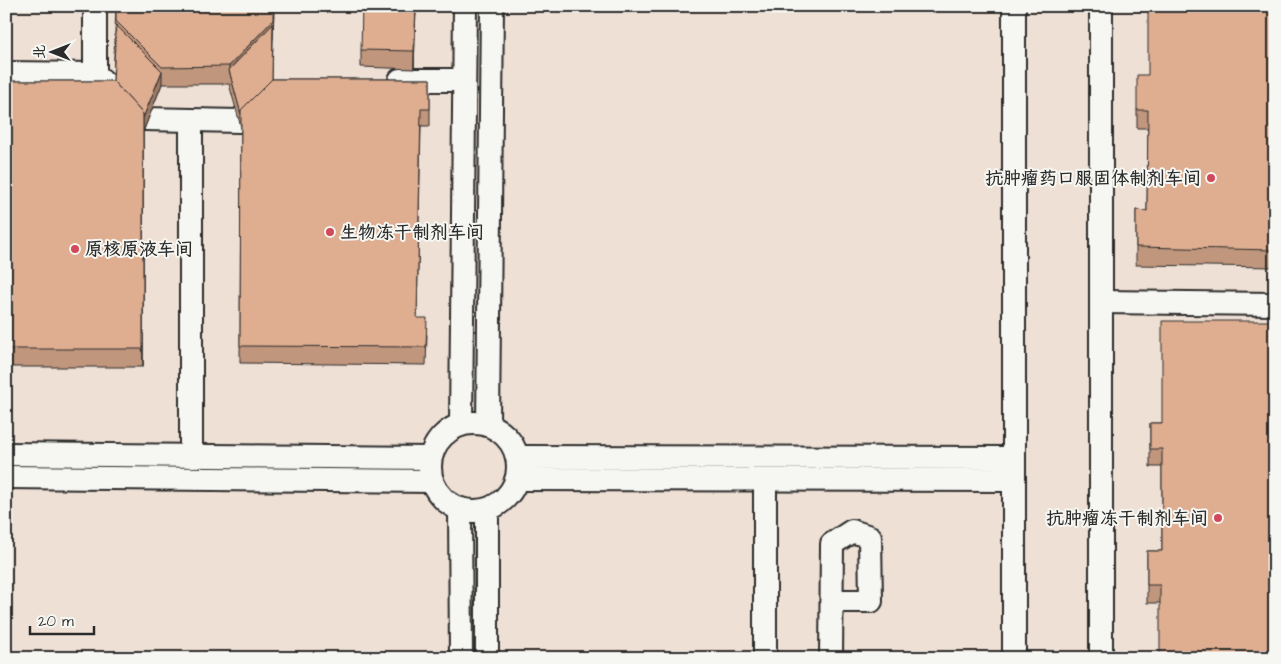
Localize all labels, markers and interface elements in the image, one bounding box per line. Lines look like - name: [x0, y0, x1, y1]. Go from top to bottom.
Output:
- north arrow: [28, 28, 78, 78]
- text: 北: [30, 45, 50, 59]
- place label: 抗肿瘤药口服固体制剂车间: [985, 166, 1201, 191]
- marker: 抗肿瘤药口服固体制剂车间: [1205, 172, 1217, 184]
- place label: 生物冻干制剂车间: [340, 220, 484, 245]
- marker: 生物冻干制剂车间: [324, 226, 336, 238]
- place label: 原核原液车间: [85, 237, 193, 262]
- marker: 原核原液车间: [69, 243, 81, 255]
- place label: 抗肿瘤冻干制剂车间: [1046, 506, 1208, 531]
- marker: 抗肿瘤冻干制剂车间: [1212, 512, 1224, 524]
- scale bar: [30, 604, 94, 636]
- text: 20 m: [38, 611, 74, 632]

